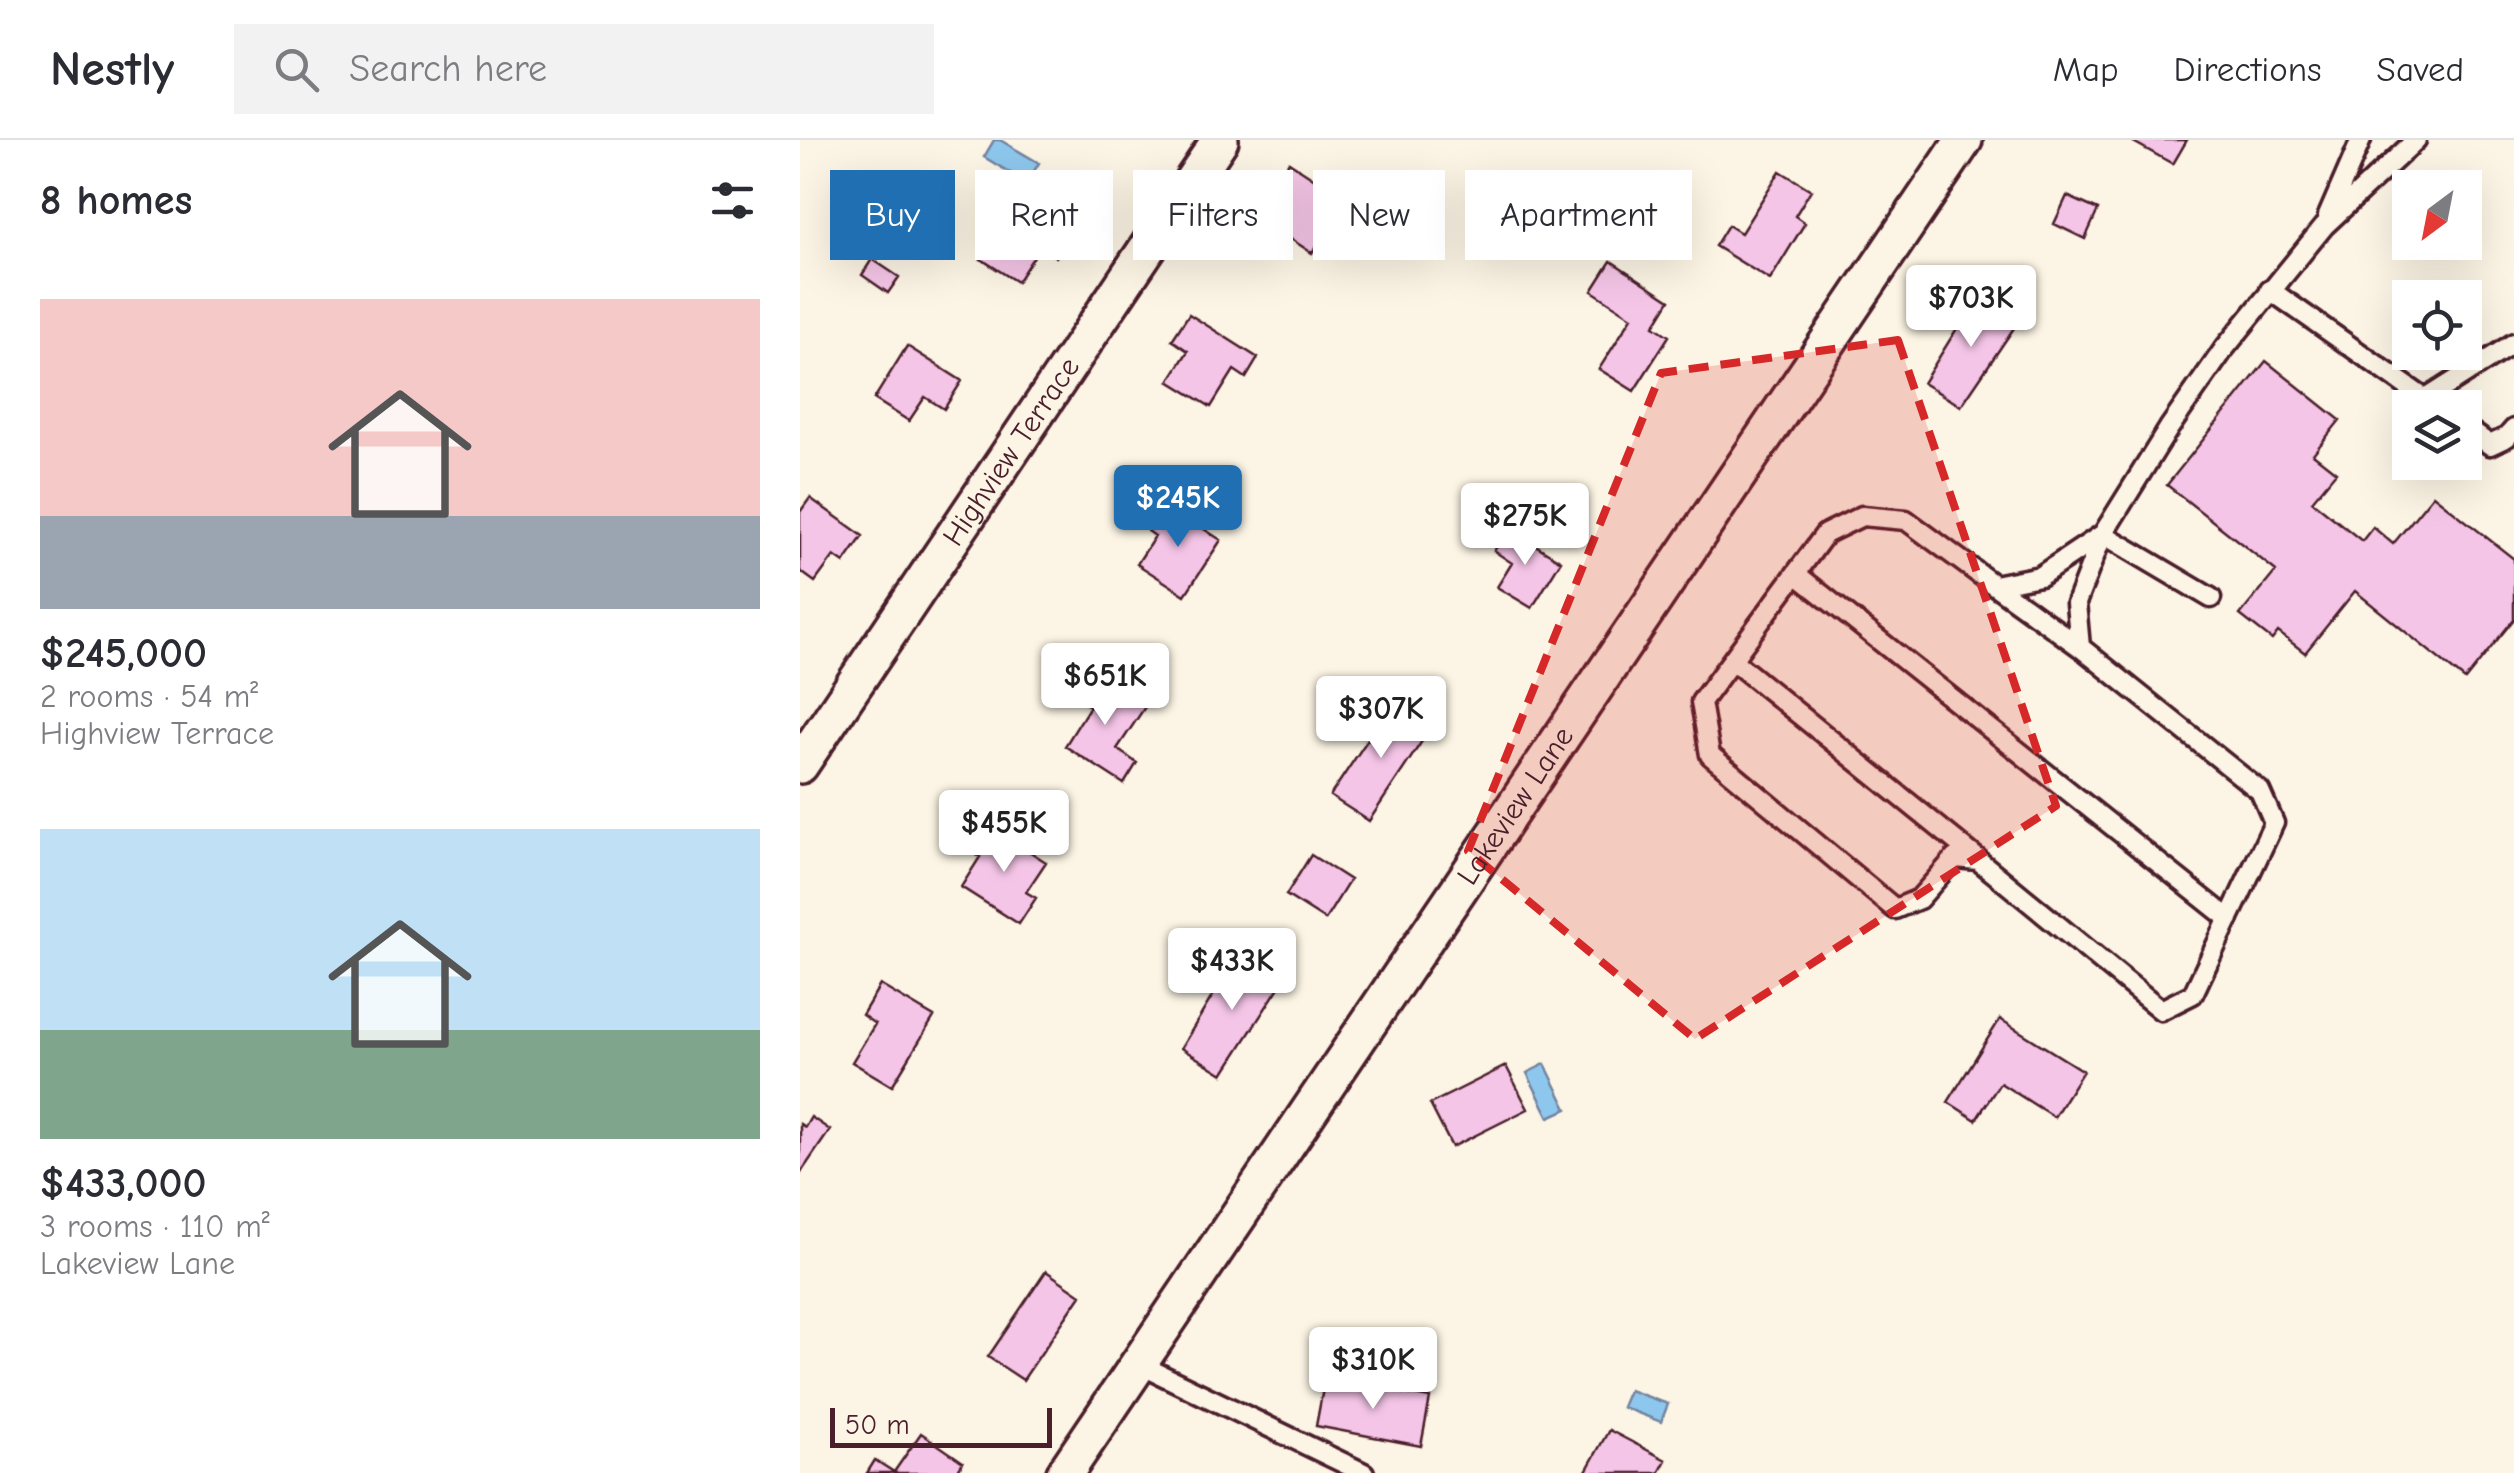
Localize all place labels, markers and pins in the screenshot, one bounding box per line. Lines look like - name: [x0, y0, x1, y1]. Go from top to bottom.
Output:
- pin: $703K: [1901, 265, 2041, 350]
- pin: $245K: [1108, 465, 1248, 550]
- pin: $275K: [1455, 483, 1595, 568]
- pin: $651K: [1035, 643, 1175, 728]
- pin: $307K: [1311, 676, 1451, 761]
- pin: $455K: [934, 790, 1074, 875]
- pin: $433K: [1162, 928, 1302, 1013]
- pin: $310K: [1303, 1327, 1443, 1412]

